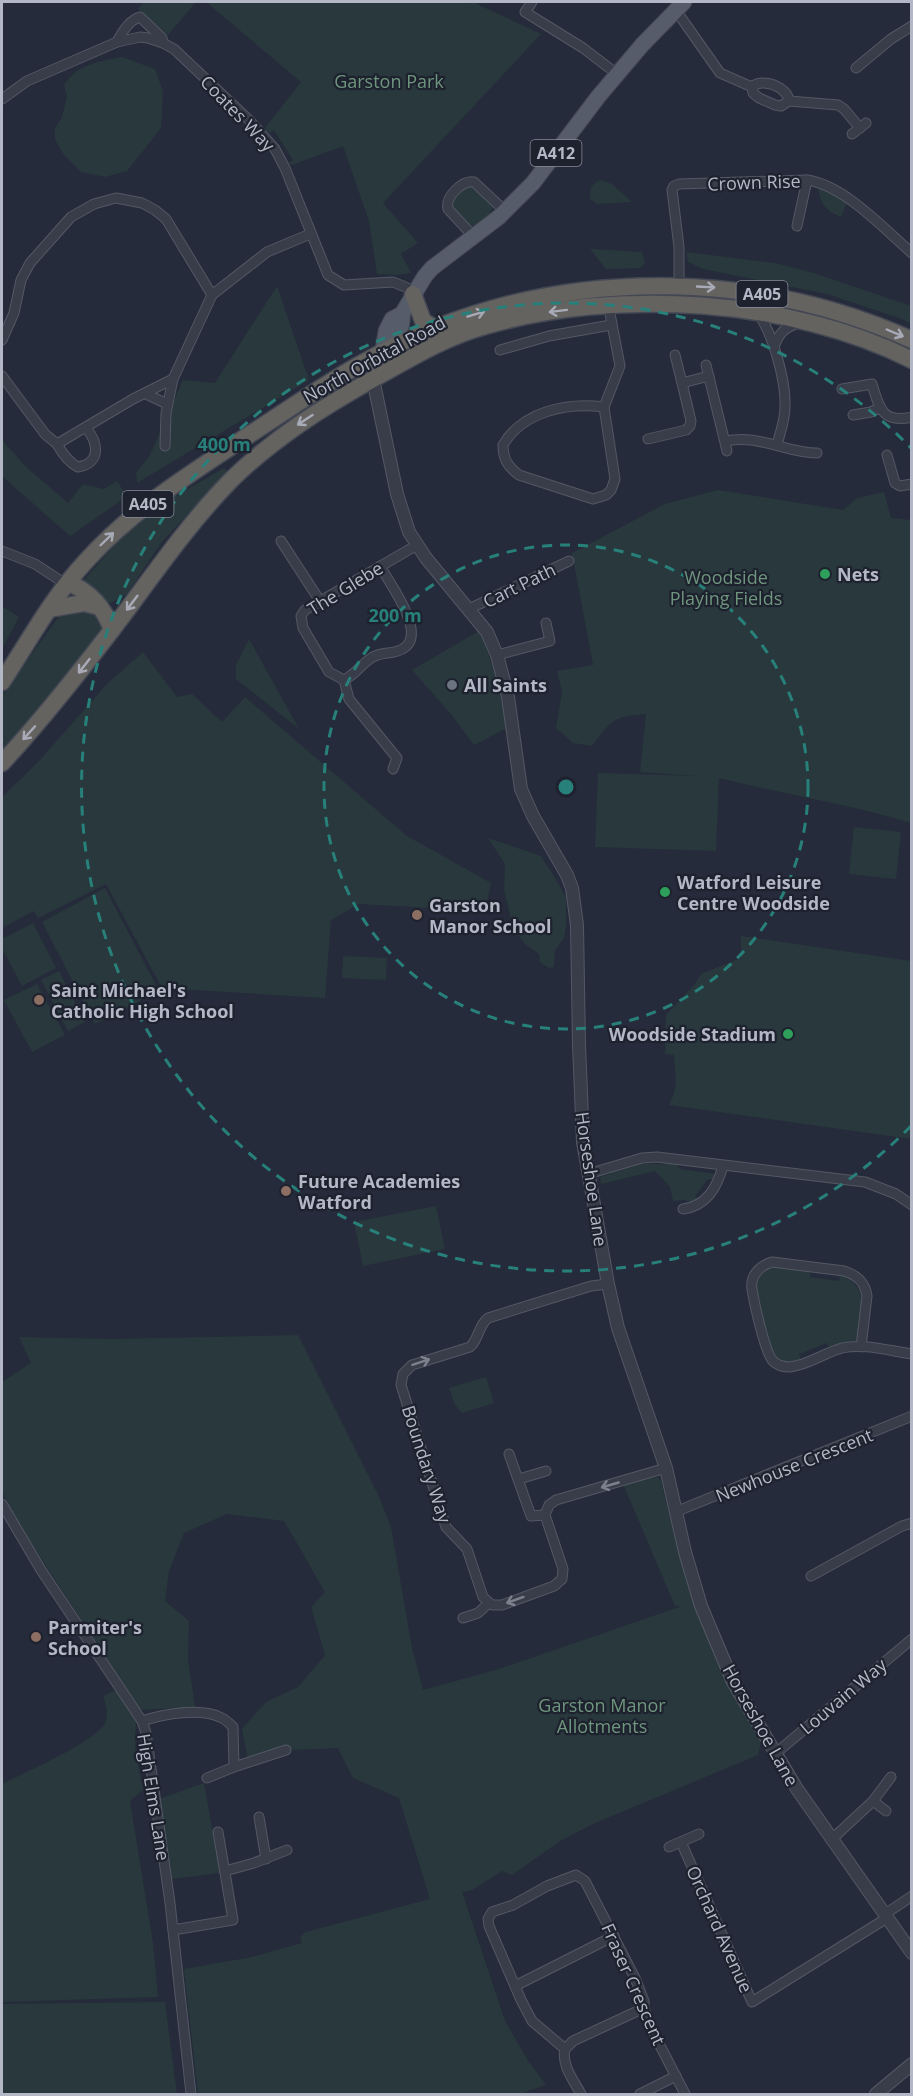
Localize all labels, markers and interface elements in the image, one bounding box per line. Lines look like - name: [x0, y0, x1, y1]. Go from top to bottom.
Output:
- park label: Garston Park: [334, 69, 444, 93]
- street label: Coates Way: [195, 70, 281, 157]
- road number: A412: [530, 140, 582, 166]
- street label: Crown Rise: [707, 168, 801, 196]
- road number: A405: [736, 281, 788, 307]
- one-way arrow: [696, 282, 716, 293]
- one-way arrow: [548, 306, 568, 317]
- one-way arrow: [466, 308, 485, 319]
- street label: North Orbital Road: [298, 310, 450, 408]
- one-way arrow: [885, 327, 903, 339]
- one-way arrow: [297, 414, 313, 426]
- text: 400 m: [197, 432, 251, 456]
- road number: A405: [122, 491, 174, 517]
- one-way arrow: [99, 532, 114, 547]
- street label: The Glebe: [303, 555, 387, 621]
- street label: Cart Path: [479, 557, 559, 613]
- place label: Nets: [837, 562, 879, 586]
- park label: Woodside Playing Fields: [670, 565, 782, 610]
- marker: Nets: [818, 567, 832, 581]
- one-way arrow: [126, 595, 138, 611]
- text: 200 m: [368, 603, 422, 627]
- one-way arrow: [77, 658, 90, 674]
- place label: All Saints: [464, 673, 547, 697]
- marker: All Saints: [445, 678, 459, 692]
- one-way arrow: [22, 725, 36, 740]
- centre of rings: [556, 777, 576, 797]
- place label: Watford Leisure Centre Woodside: [677, 870, 830, 915]
- marker: Watford Leisure Centre Woodside: [658, 885, 672, 899]
- place label: Garston Manor School: [429, 893, 551, 938]
- marker: Garston Manor School: [410, 908, 424, 922]
- place label: Saint Michael's Catholic High School: [51, 978, 234, 1023]
- marker: Saint Michael's Catholic High School: [32, 993, 46, 1007]
- place label: Woodside Stadium: [609, 1022, 776, 1046]
- marker: Woodside Stadium: [781, 1027, 795, 1041]
- street label: Horseshoe Lane: [571, 1110, 613, 1248]
- place label: Future Academies Watford: [298, 1169, 460, 1214]
- marker: Future Academies Watford: [279, 1184, 293, 1198]
- one-way arrow: [411, 1356, 430, 1367]
- street label: Boundary Way: [397, 1402, 458, 1527]
- street label: Newhouse Crescent: [712, 1423, 876, 1507]
- one-way arrow: [601, 1480, 620, 1491]
- one-way arrow: [506, 1595, 525, 1606]
- place label: Parmiter's School: [48, 1615, 142, 1660]
- marker: Parmiter's School: [29, 1630, 43, 1644]
- street label: Louvain Way: [795, 1652, 892, 1739]
- street label: Horseshoe Lane: [718, 1660, 804, 1790]
- park label: Garston Manor Allotments: [538, 1693, 666, 1738]
- street label: High Elms Lane: [132, 1732, 176, 1862]
- street label: Orchard Avenue: [681, 1862, 759, 1996]
- street label: Fraser Crescent: [596, 1919, 672, 2049]

